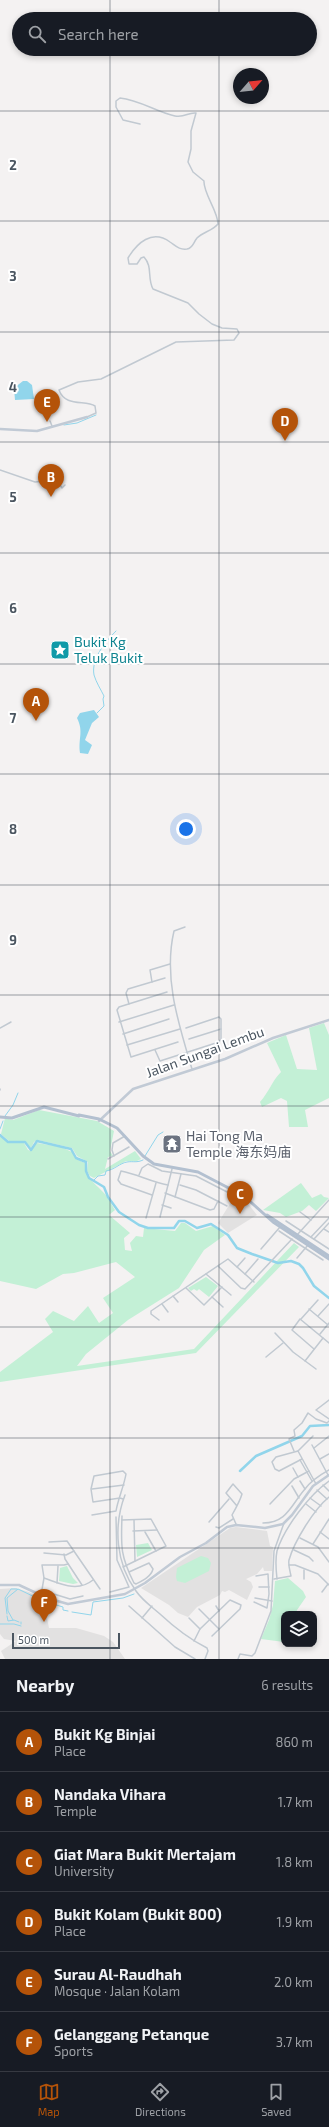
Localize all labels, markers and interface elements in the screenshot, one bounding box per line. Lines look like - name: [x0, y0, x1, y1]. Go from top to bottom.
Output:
- search box: [12, 12, 317, 56]
- icon: search: [26, 23, 48, 45]
- text: Search here: [58, 25, 139, 43]
- north arrow: [233, 68, 269, 104]
- text: 2: [9, 157, 17, 173]
- text: 3: [9, 268, 17, 284]
- text: 4: [9, 379, 17, 395]
- pin: E: [34, 389, 60, 422]
- pin: D: [272, 408, 298, 441]
- pin: B: [38, 464, 64, 497]
- text: 5: [9, 489, 17, 505]
- text: 6: [9, 600, 17, 616]
- place label: Bukit Kg Teluk Bukit: [74, 633, 143, 666]
- place icon: Bukit Kg Teluk Bukit: [49, 639, 71, 661]
- pin: A: [23, 688, 49, 721]
- text: 7: [10, 710, 17, 726]
- your location: [176, 819, 196, 839]
- text: 8: [9, 821, 17, 837]
- text: 9: [9, 932, 17, 948]
- street label: Jalan Sungai Lembu: [143, 1022, 266, 1081]
- place label: Hai Tong Ma Temple 海东妈庙: [186, 1127, 291, 1160]
- temple icon: Hai Tong Ma Temple 海东妈庙: [161, 1133, 183, 1155]
- pin: C: [227, 1181, 253, 1214]
- pin: F: [31, 1589, 57, 1622]
- map controls: [281, 1611, 317, 1647]
- button: layers: [281, 1611, 317, 1647]
- scale bar: [12, 1631, 120, 1650]
- text: 500 m: [18, 1633, 49, 1646]
- text: Nearby: [16, 1675, 74, 1695]
- text: 6 results: [261, 1677, 313, 1693]
- text: Bukit Kg Binjai: [54, 1725, 155, 1743]
- text: A: [25, 1734, 33, 1750]
- text: 860 m: [276, 1734, 313, 1750]
- text: Place: [54, 1743, 86, 1759]
- text: Nandaka Vihara: [54, 1785, 166, 1803]
- text: B: [25, 1794, 33, 1810]
- text: 1.7 km: [278, 1794, 313, 1810]
- text: Temple: [54, 1803, 97, 1819]
- text: Giat Mara Bukit Mertajam: [54, 1845, 236, 1863]
- text: C: [25, 1854, 33, 1870]
- text: 1.8 km: [276, 1854, 313, 1870]
- text: University: [54, 1863, 114, 1879]
- text: Bukit Kolam (Bukit 800): [54, 1905, 222, 1923]
- text: D: [25, 1914, 33, 1930]
- text: 1.9 km: [277, 1914, 313, 1930]
- text: Place: [54, 1923, 86, 1939]
- text: Surau Al-Raudhah: [54, 1965, 182, 1983]
- text: E: [25, 1974, 33, 1990]
- text: 2.0 km: [274, 1974, 313, 1990]
- text: Mosque · Jalan Kolam: [54, 1983, 180, 1999]
- text: Gelanggang Petanque: [54, 2025, 209, 2043]
- text: F: [25, 2034, 33, 2050]
- text: 3.7 km: [276, 2034, 313, 2050]
- text: Sports: [54, 2043, 93, 2059]
- tab: Map: [38, 2081, 60, 2118]
- tab: Directions: [135, 2081, 186, 2118]
- tab: Saved: [261, 2081, 291, 2118]

